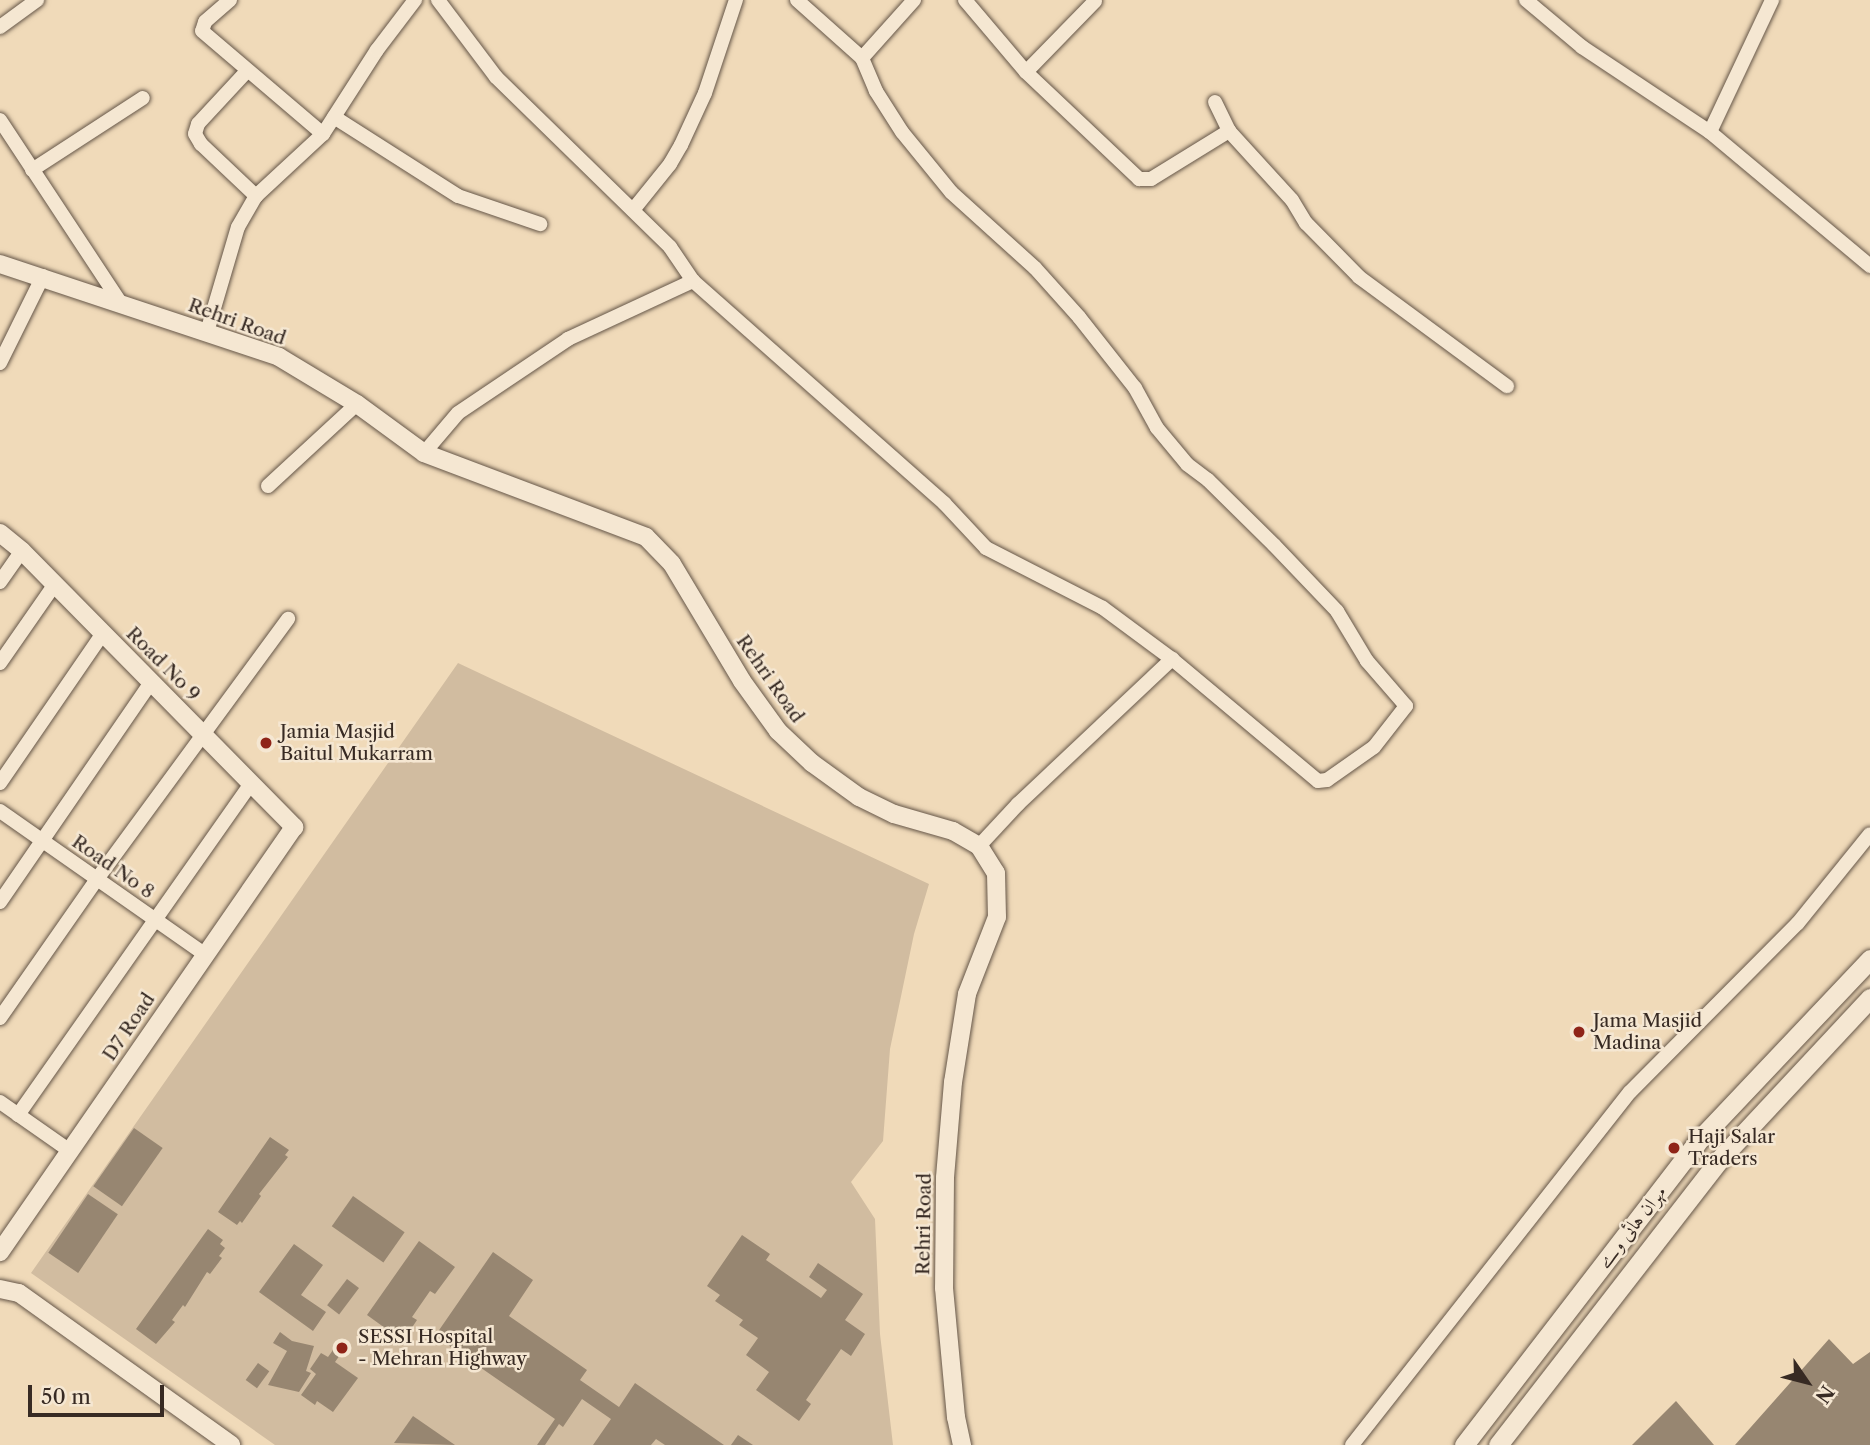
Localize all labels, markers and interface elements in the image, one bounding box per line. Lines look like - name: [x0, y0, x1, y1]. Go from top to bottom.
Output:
- street label: Rehri Road: [185, 294, 289, 350]
- street label: Road No 9: [121, 622, 205, 706]
- street label: Rehri Road: [731, 631, 809, 727]
- place label: Jamia Masjid Baitul Mukarram: [280, 721, 433, 765]
- marker: Jamia Masjid Baitul Mukarram: [258, 735, 274, 751]
- street label: Road No 8: [67, 830, 159, 904]
- street label: D7 Road: [98, 989, 160, 1065]
- place label: Jama Masjid Madina: [1593, 1010, 1702, 1054]
- marker: Jama Masjid Madina: [1571, 1024, 1587, 1040]
- place label: Haji Salar Traders: [1688, 1126, 1775, 1170]
- marker: Haji Salar Traders: [1666, 1140, 1682, 1156]
- street label: Rehri Road: [912, 1173, 936, 1275]
- street label: مہران ہائی وے: [1593, 1181, 1671, 1273]
- place label: SESSI Hospital - Mehran Highway: [358, 1326, 527, 1370]
- marker: SESSI Hospital - Mehran Highway: [332, 1338, 352, 1358]
- north arrow: [1772, 1347, 1842, 1417]
- scale bar: [32, 1372, 168, 1416]
- text: N: [1810, 1381, 1839, 1408]
- text: 50 m: [41, 1384, 91, 1409]

